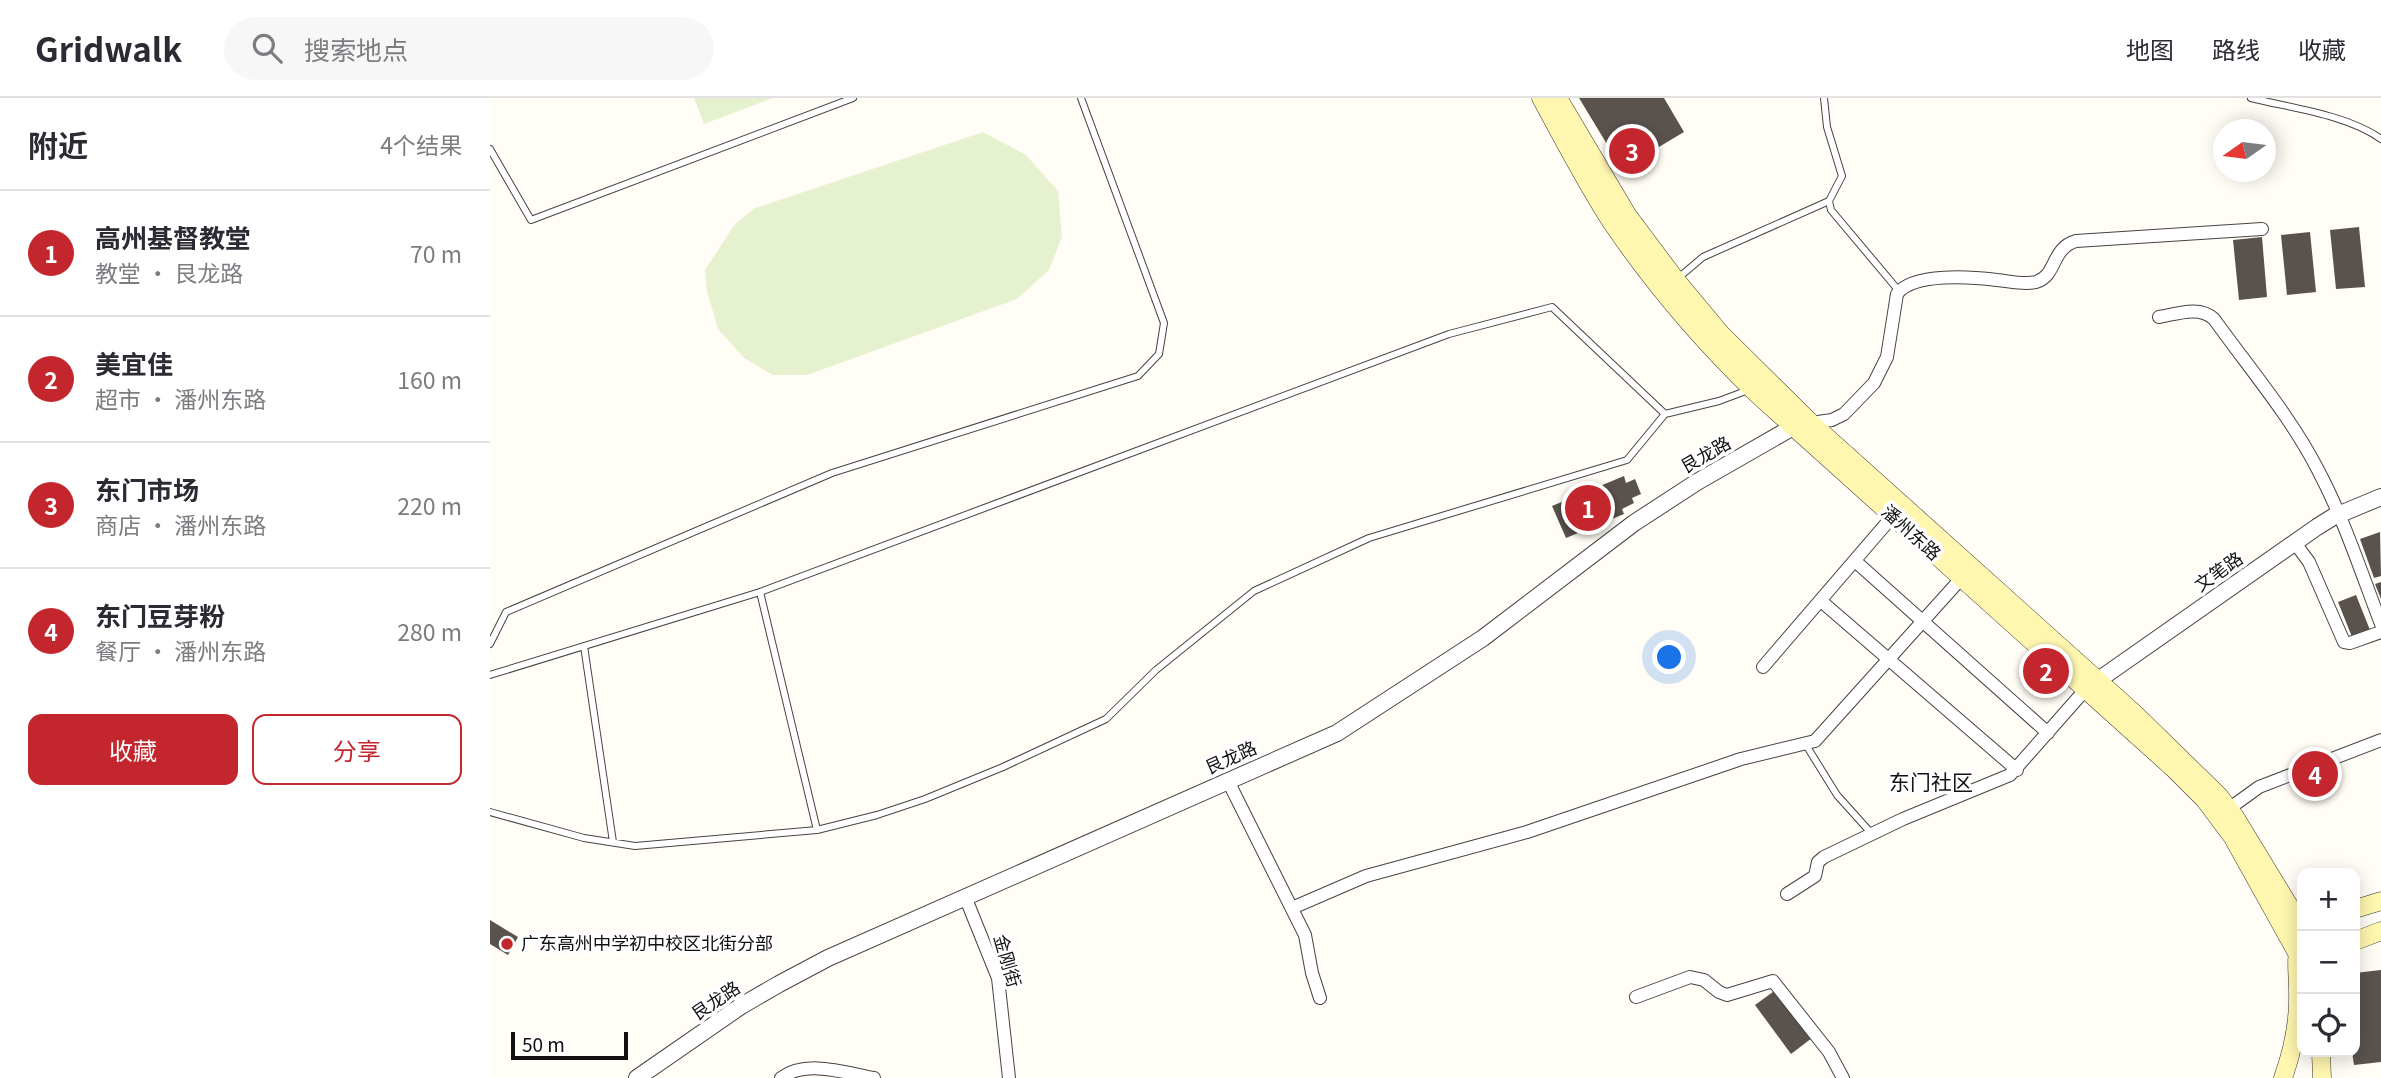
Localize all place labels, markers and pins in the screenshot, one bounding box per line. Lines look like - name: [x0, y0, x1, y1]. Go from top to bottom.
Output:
- pin: 3: [1609, 125, 1655, 177]
- pin: 1: [1565, 482, 1611, 534]
- pin: 2: [2023, 645, 2069, 697]
- pin: 4: [2292, 748, 2338, 800]
- place label: 广东高州中学初中校区北街分部: [521, 929, 773, 955]
- marker: 广东高州中学初中校区北街分部: [499, 936, 515, 952]

